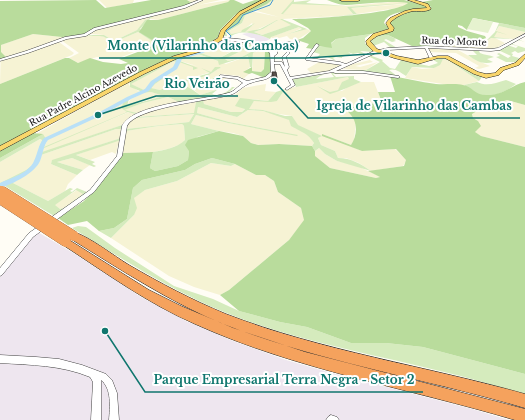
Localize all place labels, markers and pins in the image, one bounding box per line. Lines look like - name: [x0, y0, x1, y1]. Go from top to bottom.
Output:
- callout: Monte (Vilarinho das Cambas): [99, 34, 306, 58]
- callout: Rio Veirão: [156, 72, 238, 96]
- callout: Igreja de Vilarinho das Cambas: [308, 94, 520, 118]
- callout: Parque Empresarial Terra Negra - Setor 2: [145, 368, 423, 392]

